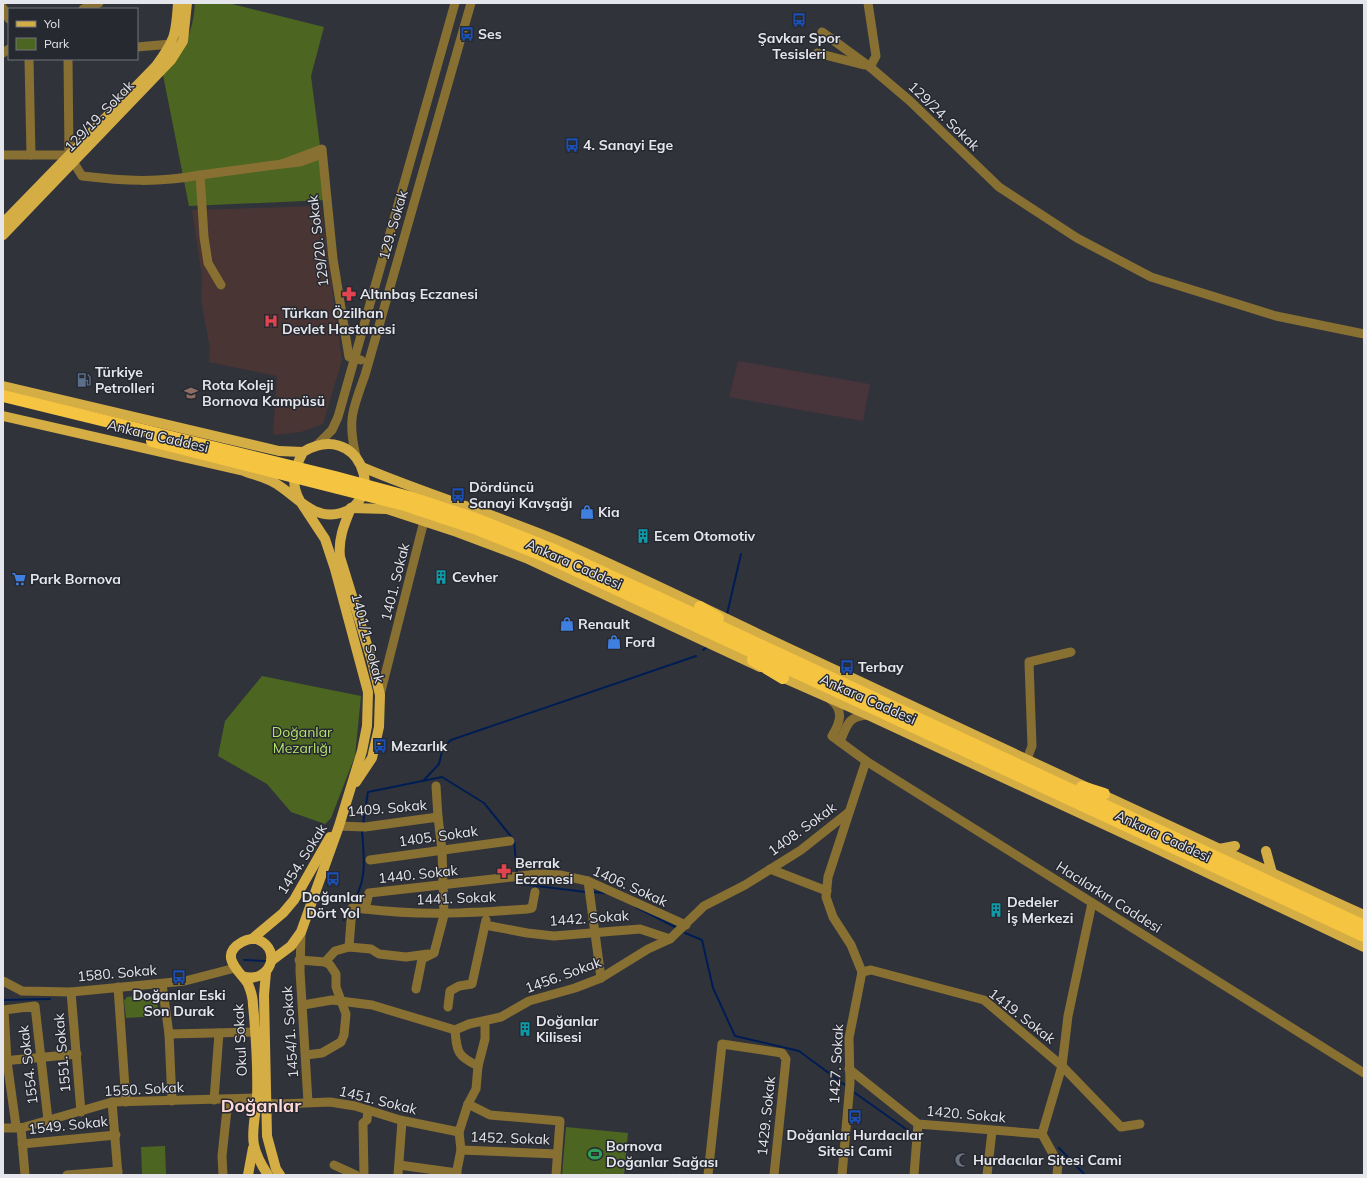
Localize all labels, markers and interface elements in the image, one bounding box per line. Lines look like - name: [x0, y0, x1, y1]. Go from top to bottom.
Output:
- legend: [8, 8, 138, 60]
- bus stop icon: Şavkar Spor Tesisleri: [791, 12, 807, 28]
- text: Yol: [43, 16, 60, 31]
- place label: Ses: [478, 25, 502, 43]
- bus stop icon: Ses: [459, 26, 475, 42]
- place label: Şavkar Spor Tesisleri: [758, 29, 841, 63]
- text: Park: [44, 36, 70, 51]
- street label: 129/19. Sokak: [60, 76, 138, 155]
- street label: 129/24. Sokak: [905, 77, 984, 155]
- place label: 4. Sanayi Ege: [583, 136, 674, 154]
- bus stop icon: 4. Sanayi Ege: [564, 137, 580, 153]
- street label: 129. Sokak: [374, 187, 412, 262]
- street label: 129/20. Sokak: [303, 193, 333, 288]
- place label: Altınbaş Eczanesi: [360, 285, 478, 303]
- pharmacy icon: Altınbaş Eczanesi: [341, 286, 357, 302]
- place label: Türkan Özilhan Devlet Hastanesi: [282, 304, 396, 338]
- hospital icon: Türkan Özilhan Devlet Hastanesi: [263, 313, 279, 329]
- place label: Türkiye Petrolleri: [95, 363, 155, 397]
- fuel station icon: Türkiye Petrolleri: [76, 372, 92, 388]
- place label: Rota Koleji Bornova Kampüsü: [202, 376, 325, 410]
- school or university icon: Rota Koleji Bornova Kampüsü: [183, 385, 199, 401]
- street label: Ankara Caddesi: [106, 416, 210, 456]
- place label: Dördüncü Sanayi Kavşağı: [469, 478, 572, 512]
- bus stop icon: Dördüncü Sanayi Kavşağı: [450, 487, 466, 503]
- place label: Kia: [598, 503, 620, 521]
- shop icon: Kia: [579, 504, 595, 520]
- place label: Ecem Otomotiv: [654, 527, 756, 545]
- building icon: Ecem Otomotiv: [635, 528, 651, 544]
- street label: Ankara Caddesi: [523, 535, 625, 593]
- street label: 1401. Sokak: [377, 540, 414, 623]
- place label: Cevher: [452, 568, 498, 586]
- building icon: Cevher: [433, 569, 449, 585]
- place label: Park Bornova: [30, 570, 121, 588]
- supermarket icon: Park Bornova: [11, 571, 27, 587]
- street label: 1401/1. Sokak: [347, 591, 389, 686]
- place label: Renault: [578, 615, 630, 633]
- shop icon: Renault: [559, 616, 575, 632]
- place label: Ford: [625, 633, 655, 651]
- shop icon: Ford: [606, 634, 622, 650]
- place label: Terbay: [858, 658, 904, 676]
- bus stop icon: Terbay: [839, 659, 855, 675]
- street label: Ankara Caddesi: [817, 670, 919, 728]
- park label: Doğanlar Mezarlığı: [272, 723, 333, 757]
- place label: Mezarlık: [391, 737, 448, 755]
- bus stop icon: Mezarlık: [372, 738, 388, 754]
- street label: 1409. Sokak: [346, 795, 428, 820]
- street label: 1408. Sokak: [764, 798, 840, 860]
- street label: Ankara Caddesi: [1112, 806, 1214, 866]
- street label: 1454. Sokak: [273, 820, 331, 898]
- street label: 1405. Sokak: [397, 821, 480, 850]
- place label: Berrak Eczanesi: [515, 854, 573, 888]
- street label: Hacılarkırı Caddesi: [1053, 857, 1165, 937]
- street label: 1440. Sokak: [377, 861, 459, 887]
- street label: 1406. Sokak: [590, 862, 671, 911]
- pharmacy icon: Berrak Eczanesi: [496, 863, 512, 879]
- bus stop icon: Doğanlar Dört Yol: [325, 871, 341, 887]
- place label: Doğanlar Dört Yol: [302, 888, 365, 922]
- street label: 1441. Sokak: [416, 888, 497, 908]
- place label: Dedeler İş Merkezi: [1007, 893, 1073, 927]
- building icon: Dedeler İş Merkezi: [988, 902, 1004, 918]
- street label: 1442. Sokak: [549, 906, 630, 930]
- street label: 1456. Sokak: [522, 953, 604, 997]
- street label: 1580. Sokak: [76, 960, 158, 985]
- bus stop icon: Doğanlar Eski Son Durak: [171, 969, 187, 985]
- street label: 1419. Sokak: [985, 984, 1060, 1048]
- street label: 1454/1. Sokak: [278, 985, 302, 1079]
- place label: Doğanlar Eski Son Durak: [132, 986, 226, 1020]
- street label: Okul Sokak: [229, 1003, 251, 1077]
- street label: 1551. Sokak: [49, 1012, 74, 1094]
- place label: Doğanlar Kilisesi: [536, 1012, 599, 1046]
- building icon: Doğanlar Kilisesi: [517, 1021, 533, 1037]
- street label: 1554. Sokak: [14, 1023, 42, 1106]
- street label: 1427. Sokak: [825, 1023, 847, 1104]
- street label: 1429. Sokak: [753, 1075, 779, 1157]
- street label: 1550. Sokak: [104, 1078, 185, 1100]
- street label: 1451. Sokak: [337, 1082, 420, 1119]
- district label: Doğanlar: [221, 1094, 302, 1117]
- street label: 1420. Sokak: [925, 1102, 1007, 1127]
- bus stop icon: Doğanlar Hurdacılar Sitesi Cami: [847, 1109, 863, 1125]
- street label: 1549. Sokak: [27, 1112, 109, 1138]
- place label: Doğanlar Hurdacılar Sitesi Cami: [787, 1126, 924, 1160]
- street label: 1452. Sokak: [470, 1128, 551, 1148]
- place label: Bornova Doğanlar Sağası: [606, 1137, 718, 1171]
- sports icon: Bornova Doğanlar Sağası: [587, 1146, 603, 1162]
- place label: Hurdacılar Sitesi Cami: [973, 1151, 1122, 1169]
- mosque icon: Hurdacılar Sitesi Cami: [954, 1152, 970, 1168]

